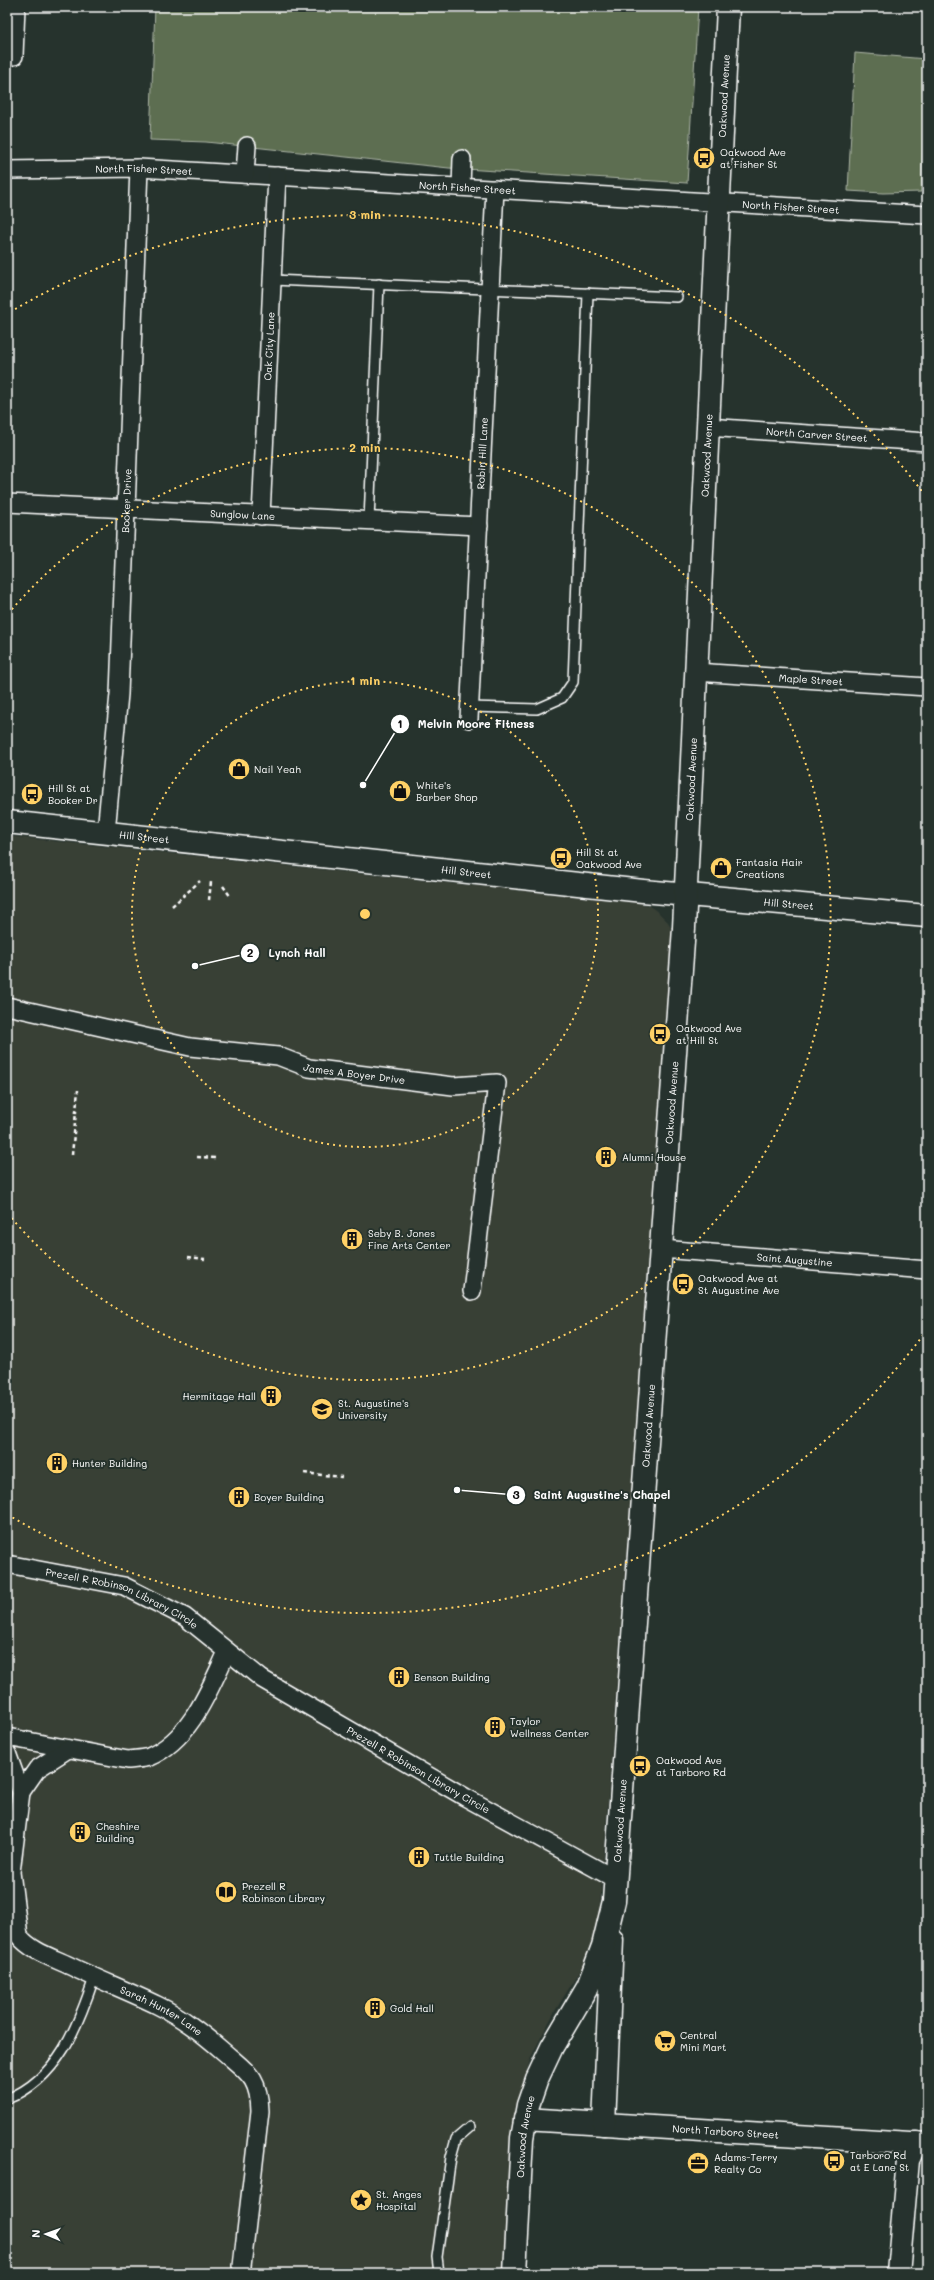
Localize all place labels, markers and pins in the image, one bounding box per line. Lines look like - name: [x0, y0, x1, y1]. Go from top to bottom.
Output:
- bus stop icon: Oakwood Ave at Fisher St: [691, 145, 717, 171]
- place label: Oakwood Ave at Fisher St: [720, 145, 786, 171]
- callout: Melvin Moore Fitness: [390, 713, 542, 736]
- shop icon: Nail Yeah: [226, 756, 252, 782]
- place label: Nail Yeah: [254, 762, 301, 776]
- shop icon: White's Barber Shop: [387, 778, 413, 804]
- place label: White's Barber Shop: [416, 778, 478, 804]
- bus stop icon: Hill St at Booker Dr: [19, 781, 45, 807]
- place label: Hill St at Booker Dr: [48, 781, 98, 807]
- bus stop icon: Hill St at Oakwood Ave: [548, 845, 574, 871]
- place label: Hill St at Oakwood Ave: [576, 845, 642, 871]
- shop icon: Fantasia Hair Creations: [708, 855, 734, 881]
- place label: Fantasia Hair Creations: [736, 855, 803, 881]
- centre of rings: [358, 907, 372, 921]
- callout: Lynch Hall: [240, 942, 334, 965]
- bus stop icon: Oakwood Ave at Hill St: [647, 1021, 673, 1047]
- place label: Oakwood Ave at Hill St: [676, 1021, 742, 1047]
- building icon: Alumni House: [593, 1144, 619, 1170]
- place label: Alumni House: [622, 1150, 686, 1164]
- building icon: Seby B. Jones Fine Arts Center: [339, 1226, 365, 1252]
- place label: Seby B. Jones Fine Arts Center: [368, 1226, 450, 1252]
- bus stop icon: Oakwood Ave at St Augustine Ave: [670, 1271, 696, 1297]
- place label: Oakwood Ave at St Augustine Ave: [698, 1271, 780, 1297]
- building icon: Hermitage Hall: [258, 1383, 284, 1409]
- place label: Hermitage Hall: [182, 1389, 256, 1403]
- school or university icon: St. Augustine's University: [309, 1396, 335, 1422]
- place label: St. Augustine's University: [338, 1396, 409, 1422]
- building icon: Hunter Building: [44, 1450, 70, 1476]
- place label: Hunter Building: [72, 1456, 147, 1470]
- callout: Saint Augustine's Chapel: [506, 1483, 679, 1506]
- building icon: Boyer Building: [226, 1484, 252, 1510]
- place label: Boyer Building: [254, 1490, 324, 1504]
- building icon: Benson Building: [386, 1664, 412, 1690]
- place label: Benson Building: [414, 1670, 490, 1684]
- building icon: Taylor Wellness Center: [482, 1714, 508, 1740]
- place label: Taylor Wellness Center: [510, 1714, 589, 1740]
- bus stop icon: Oakwood Ave at Tarboro Rd: [627, 1753, 653, 1779]
- place label: Oakwood Ave at Tarboro Rd: [656, 1753, 726, 1779]
- building icon: Cheshire Building: [67, 1819, 93, 1845]
- place label: Cheshire Building: [96, 1819, 140, 1845]
- building icon: Tuttle Building: [406, 1844, 432, 1870]
- place label: Tuttle Building: [434, 1850, 504, 1864]
- library icon: Prezell R Robinson Library: [213, 1879, 239, 1905]
- place label: Prezell R Robinson Library: [242, 1879, 325, 1905]
- building icon: Gold Hall: [362, 1995, 388, 2021]
- place label: Gold Hall: [390, 2001, 434, 2015]
- supermarket icon: Central Mini Mart: [652, 2028, 678, 2054]
- place label: Central Mini Mart: [680, 2028, 726, 2054]
- bus stop icon: Tarboro Rd at E Lane St: [821, 2148, 847, 2174]
- place label: Tarboro Rd at E Lane St: [850, 2148, 909, 2174]
- office icon: Adams-Terry Realty Co: [685, 2150, 711, 2176]
- place label: Adams-Terry Realty Co: [714, 2150, 778, 2176]
- place icon: St. Anges Hospital: [348, 2187, 374, 2213]
- place label: St. Anges Hospital: [376, 2187, 422, 2213]

